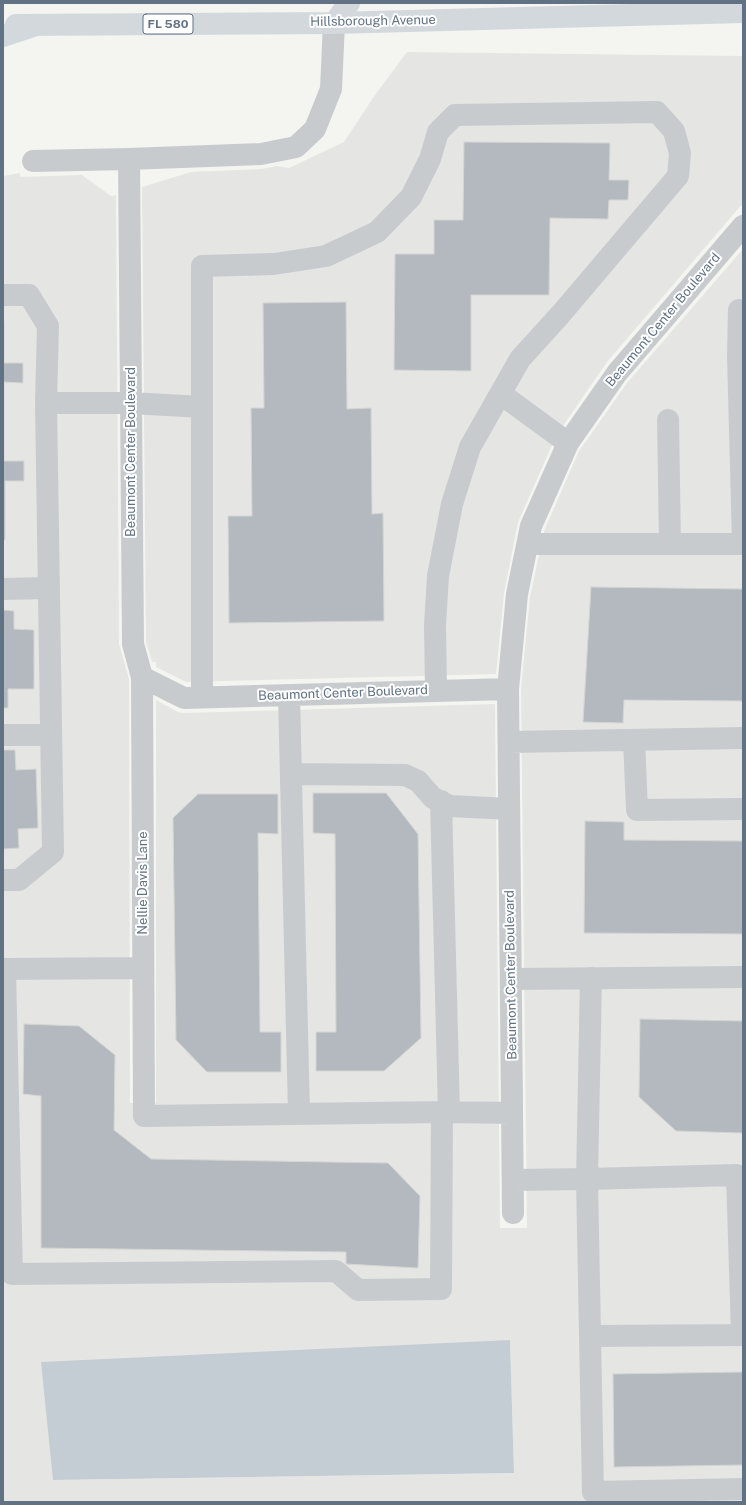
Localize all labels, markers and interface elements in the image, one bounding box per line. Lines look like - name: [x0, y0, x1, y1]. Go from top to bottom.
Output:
- street label: Hillsborough Avenue: [310, 12, 436, 30]
- road number: FL 580: [143, 14, 193, 34]
- street label: Beaumont Center Boulevard: [602, 250, 724, 390]
- street label: Beaumont Center Boulevard: [123, 367, 139, 537]
- street label: Beaumont Center Boulevard: [258, 682, 428, 704]
- street label: Nellie Davis Lane: [135, 831, 151, 935]
- street label: Beaumont Center Boulevard: [502, 890, 520, 1060]

